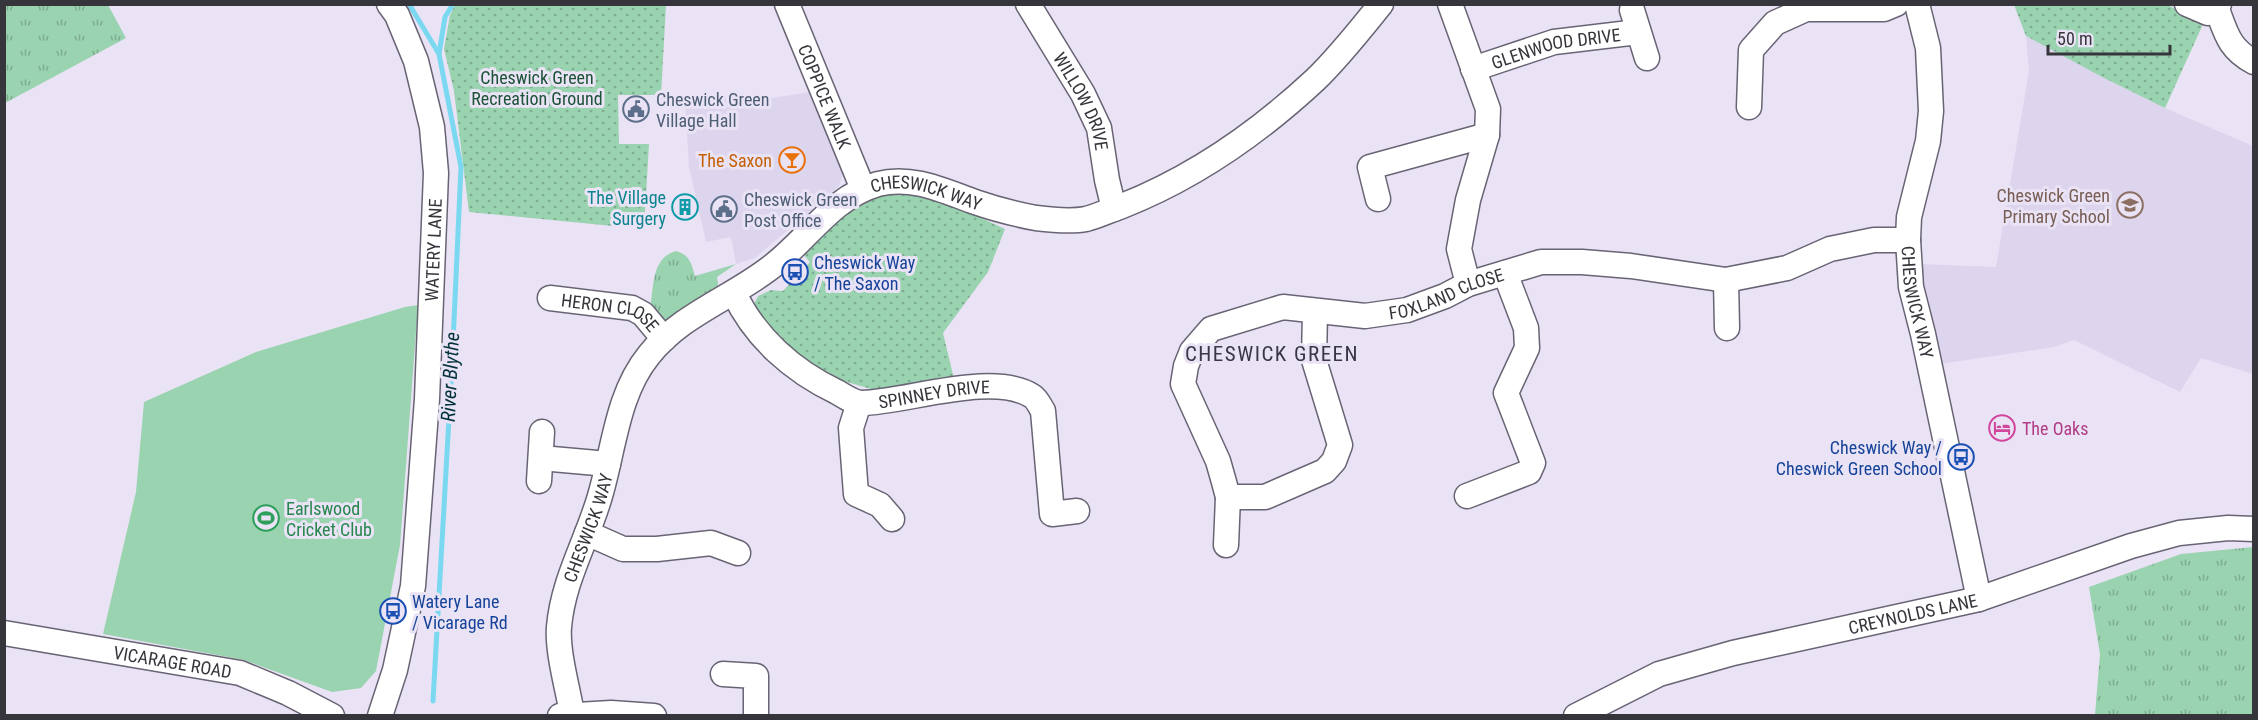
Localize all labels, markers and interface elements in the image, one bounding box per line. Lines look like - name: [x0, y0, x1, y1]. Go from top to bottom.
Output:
- scale bar: [2048, 18, 2170, 56]
- street label: GLENWOOD DRIVE: [1488, 24, 1622, 73]
- text: 50 m: [2057, 28, 2092, 49]
- street label: COPPICE WALK: [794, 41, 856, 152]
- street label: WILLOW DRIVE: [1050, 49, 1113, 152]
- park label: Cheswick Green Recreation Ground: [471, 67, 603, 109]
- place label: Cheswick Green Village Hall: [656, 89, 769, 131]
- public building icon: Cheswick Green Village Hall: [621, 94, 651, 124]
- bar icon: The Saxon: [777, 145, 807, 175]
- place label: The Saxon: [698, 150, 772, 171]
- street label: CHESWICK WAY: [868, 171, 985, 214]
- place label: Cheswick Green Primary School: [1997, 185, 2110, 227]
- place label: The Village Surgery: [587, 187, 666, 229]
- place label: Cheswick Green Post Office: [744, 189, 857, 231]
- school or university icon: Cheswick Green Primary School: [2115, 190, 2145, 220]
- building icon: The Village Surgery: [670, 192, 700, 222]
- public building icon: Cheswick Green Post Office: [709, 194, 739, 224]
- street label: WATERY LANE: [420, 198, 445, 302]
- street label: CHESWICK WAY: [1898, 245, 1938, 361]
- place label: Cheswick Way / The Saxon: [814, 252, 916, 294]
- bus stop icon: Cheswick Way / The Saxon: [780, 257, 810, 287]
- street label: FOXLAND CLOSE: [1387, 263, 1506, 323]
- street label: HERON CLOSE: [560, 289, 664, 336]
- water label: River Blythe: [436, 332, 464, 422]
- district label: CHESWICK GREEN: [1185, 342, 1359, 366]
- street label: SPINNEY DRIVE: [877, 376, 990, 412]
- hotel icon: The Oaks: [1987, 413, 2017, 443]
- place label: The Oaks: [2022, 418, 2088, 439]
- place label: Cheswick Way / Cheswick Green School: [1776, 437, 1942, 479]
- bus stop icon: Cheswick Way / Cheswick Green School: [1946, 442, 1976, 472]
- street label: CHESWICK WAY: [559, 471, 616, 585]
- place label: Earlswood Cricket Club: [286, 498, 372, 540]
- sports icon: Earlswood Cricket Club: [251, 503, 281, 533]
- street label: CREYNOLDS LANE: [1846, 589, 1979, 638]
- place label: Watery Lane / Vicarage Rd: [412, 591, 508, 633]
- bus stop icon: Watery Lane / Vicarage Rd: [378, 596, 408, 626]
- street label: VICARAGE ROAD: [112, 641, 233, 682]

